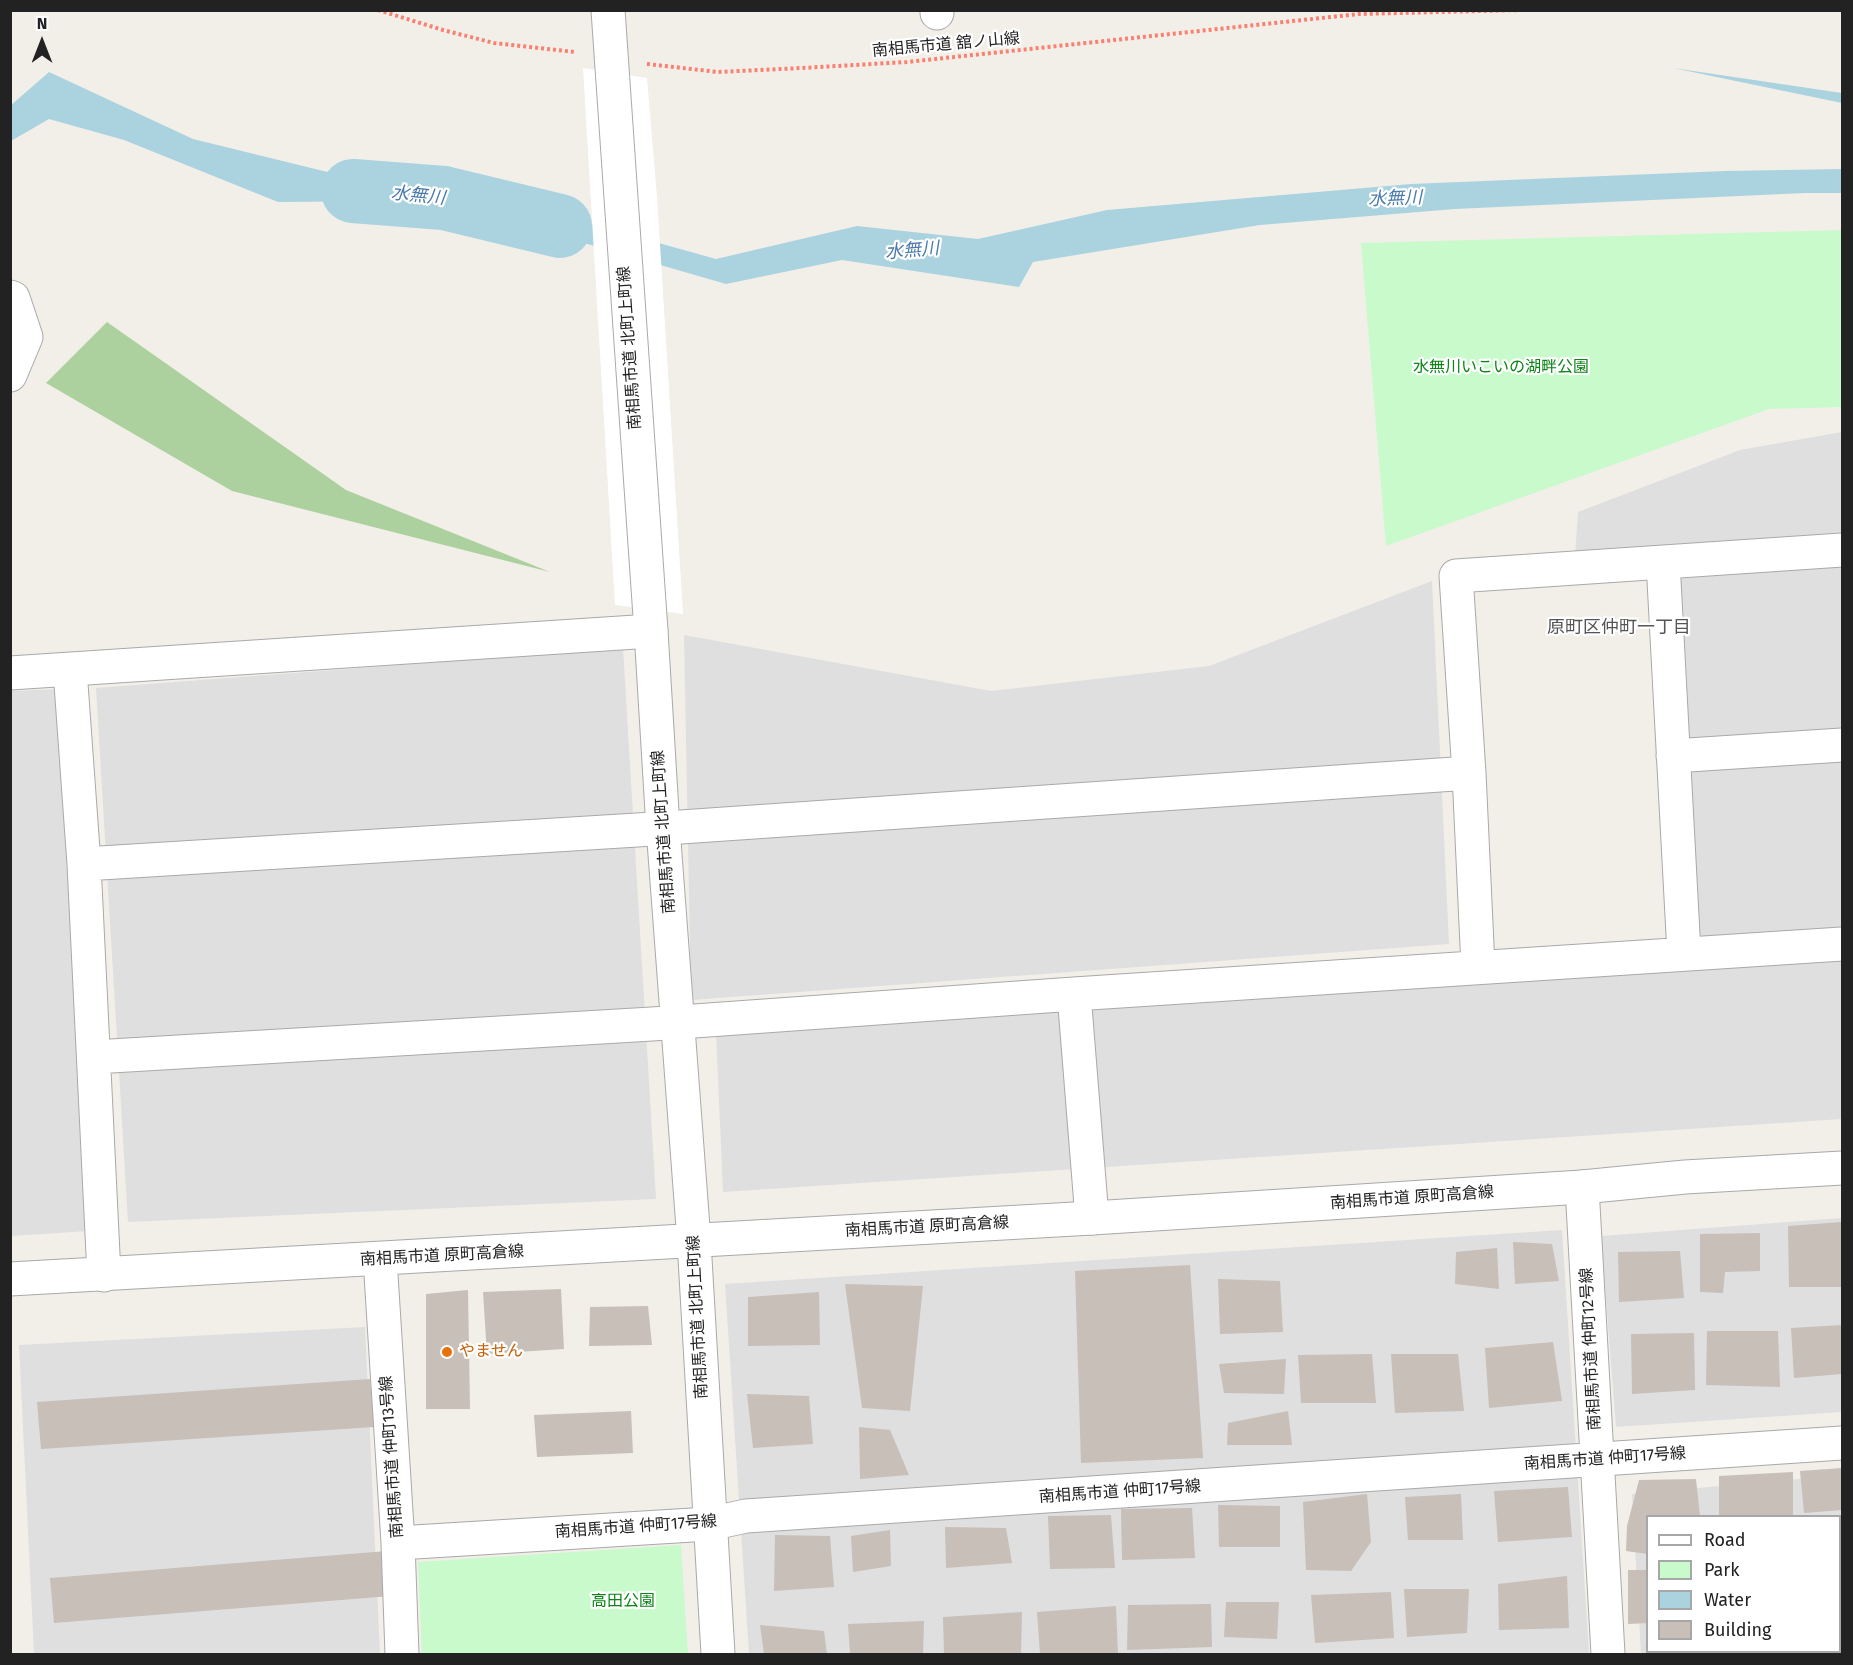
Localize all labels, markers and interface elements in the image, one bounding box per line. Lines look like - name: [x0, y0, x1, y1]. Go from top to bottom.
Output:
- north arrow: [12, 12, 72, 72]
- text: N: [37, 14, 47, 33]
- street label: 南相馬市道 舘ノ山線: [871, 29, 1021, 61]
- water label: 水無川: [390, 182, 446, 210]
- water label: 水無川: [1368, 187, 1422, 211]
- water label: 水無川: [884, 238, 940, 264]
- street label: 南相馬市道 北町上町線: [615, 265, 645, 431]
- park label: 水無川いこいの湖畔公園: [1413, 358, 1589, 378]
- district label: 原町区仲町一丁目: [1547, 617, 1691, 639]
- street label: 南相馬市道 北町上町線: [649, 749, 679, 915]
- street label: 南相馬市道 原町高倉線: [1329, 1183, 1495, 1213]
- street label: 南相馬市道 原町高倉線: [844, 1213, 1010, 1241]
- street label: 南相馬市道 北町上町線: [684, 1234, 712, 1400]
- street label: 南相馬市道 原町高倉線: [359, 1242, 525, 1270]
- street label: 南相馬市道 仲町12号線: [1577, 1267, 1605, 1431]
- place label: やません: [459, 1342, 523, 1362]
- marker: やません: [440, 1345, 454, 1359]
- street label: 南相馬市道 仲町13号線: [377, 1375, 407, 1539]
- street label: 南相馬市道 仲町17号線: [1523, 1444, 1687, 1474]
- street label: 南相馬市道 仲町17号線: [1038, 1477, 1202, 1507]
- street label: 南相馬市道 仲町17号線: [554, 1512, 718, 1542]
- legend: [1646, 1515, 1841, 1653]
- text: Road: [1704, 1529, 1746, 1551]
- text: Park: [1704, 1559, 1739, 1581]
- text: Water: [1704, 1589, 1751, 1611]
- park label: 高田公園: [591, 1592, 655, 1612]
- text: Building: [1704, 1619, 1771, 1641]

